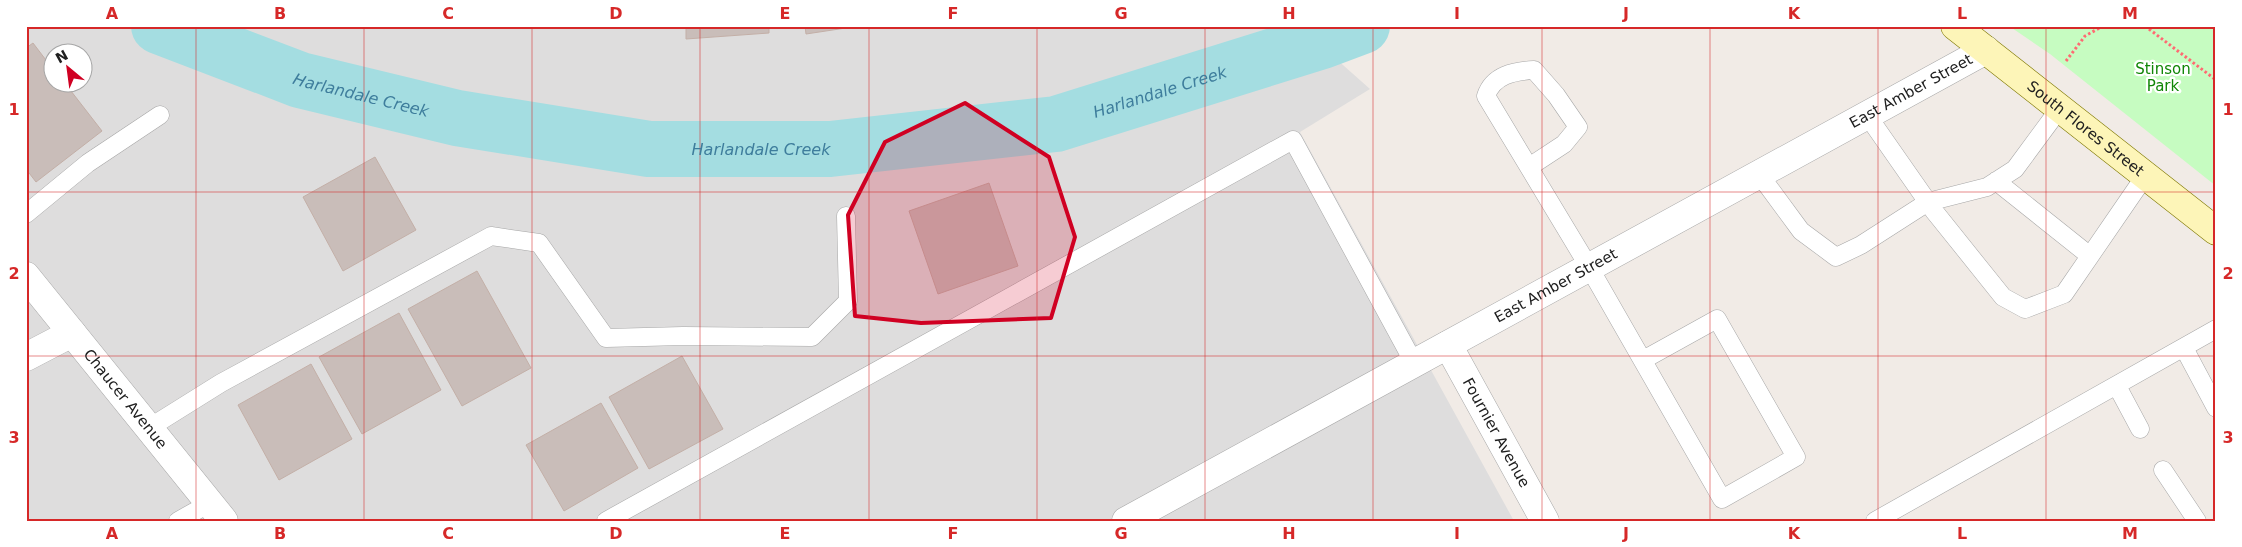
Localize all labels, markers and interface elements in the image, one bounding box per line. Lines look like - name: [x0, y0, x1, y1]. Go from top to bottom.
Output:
- text: A: [106, 4, 119, 23]
- text: B: [274, 4, 286, 23]
- text: C: [442, 4, 454, 23]
- text: D: [609, 4, 623, 23]
- text: E: [780, 4, 790, 23]
- text: F: [948, 4, 958, 23]
- text: G: [1114, 4, 1128, 23]
- text: H: [1282, 4, 1296, 23]
- text: I: [1454, 4, 1460, 23]
- text: J: [1622, 4, 1629, 23]
- text: K: [1788, 4, 1801, 23]
- text: L: [1957, 4, 1967, 23]
- text: M: [2122, 4, 2138, 23]
- north arrow: [42, 42, 92, 92]
- text: N: [53, 47, 71, 66]
- street label: East Amber Street: [1846, 50, 1976, 132]
- park label: Stinson Park: [2135, 60, 2191, 95]
- water label: Harlandale Creek: [1091, 62, 1230, 121]
- water label: Harlandale Creek: [291, 69, 432, 121]
- street label: South Flores Street: [2023, 77, 2148, 180]
- text: 1: [8, 100, 20, 119]
- text: 1: [2222, 100, 2234, 119]
- water label: Harlandale Creek: [692, 140, 831, 159]
- street label: East Amber Street: [1491, 245, 1620, 327]
- text: 2: [8, 264, 20, 283]
- text: 2: [2222, 264, 2234, 283]
- street label: Chaucer Avenue: [80, 345, 171, 452]
- street label: Fournier Avenue: [1459, 375, 1534, 491]
- text: 3: [8, 428, 20, 447]
- text: 3: [2222, 428, 2234, 447]
- text: A: [106, 524, 119, 543]
- text: B: [274, 524, 286, 543]
- text: C: [442, 524, 454, 543]
- text: D: [609, 524, 623, 543]
- text: E: [780, 524, 790, 543]
- text: F: [948, 524, 958, 543]
- text: G: [1114, 524, 1128, 543]
- text: H: [1282, 524, 1296, 543]
- text: I: [1454, 524, 1460, 543]
- text: J: [1622, 524, 1629, 543]
- text: K: [1788, 524, 1801, 543]
- text: L: [1957, 524, 1967, 543]
- text: M: [2122, 524, 2138, 543]

